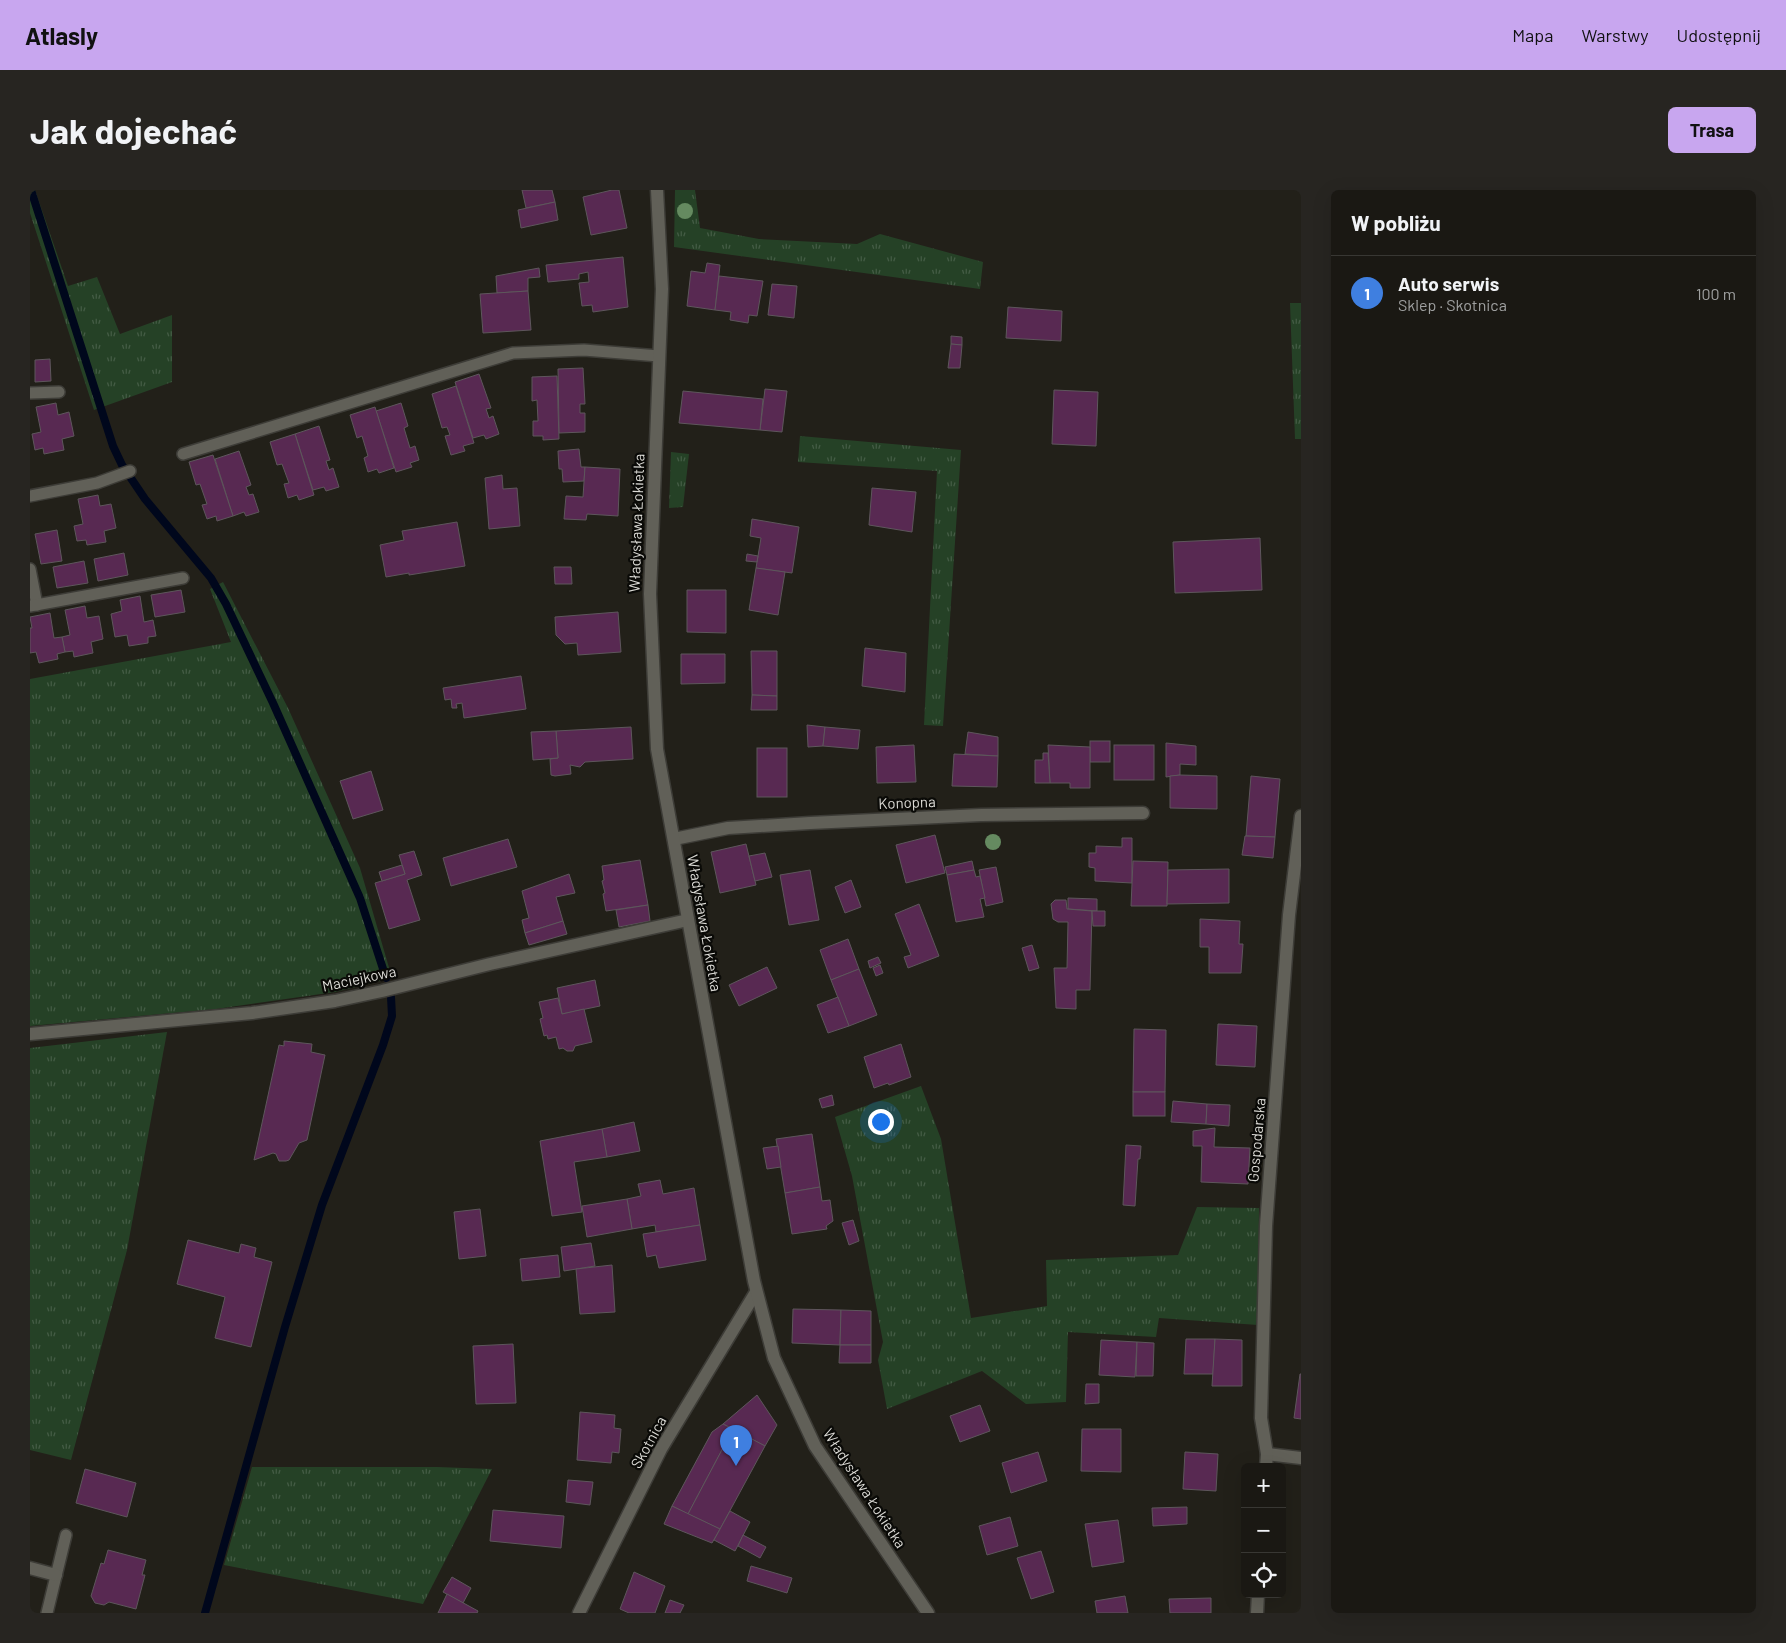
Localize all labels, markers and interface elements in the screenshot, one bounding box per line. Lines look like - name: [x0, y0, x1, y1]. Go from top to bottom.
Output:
- text: Atlasly: [25, 21, 98, 50]
- text: Mapa: [1512, 24, 1553, 46]
- text: Warstwy: [1581, 24, 1649, 46]
- text: Udostępnij: [1677, 24, 1761, 46]
- button: Trasa: [1668, 107, 1756, 153]
- text: Jak dojechać: [30, 109, 237, 151]
- text: W pobliżu: [1351, 210, 1441, 235]
- text: Auto serwis: [1398, 272, 1499, 295]
- text: 1: [1364, 284, 1370, 303]
- text: 100 m: [1696, 284, 1736, 303]
- text: Sklep · Skotnica: [1398, 295, 1507, 314]
- street label: Władysława Łokietka: [625, 453, 647, 593]
- street label: Konopna: [878, 792, 936, 812]
- street label: Władysława Łokietka: [684, 853, 726, 993]
- street label: Maciejkowa: [320, 961, 398, 995]
- street label: Gospodarska: [1243, 1097, 1269, 1183]
- your location: [868, 1109, 894, 1135]
- street label: Skotnica: [626, 1413, 670, 1471]
- pin: 1: [720, 1425, 752, 1466]
- street label: Władysława Łokietka: [820, 1425, 910, 1551]
- map controls: [1241, 1463, 1286, 1598]
- button: +: [1241, 1463, 1286, 1508]
- button: −: [1241, 1508, 1286, 1553]
- button: locate: [1241, 1553, 1286, 1598]

